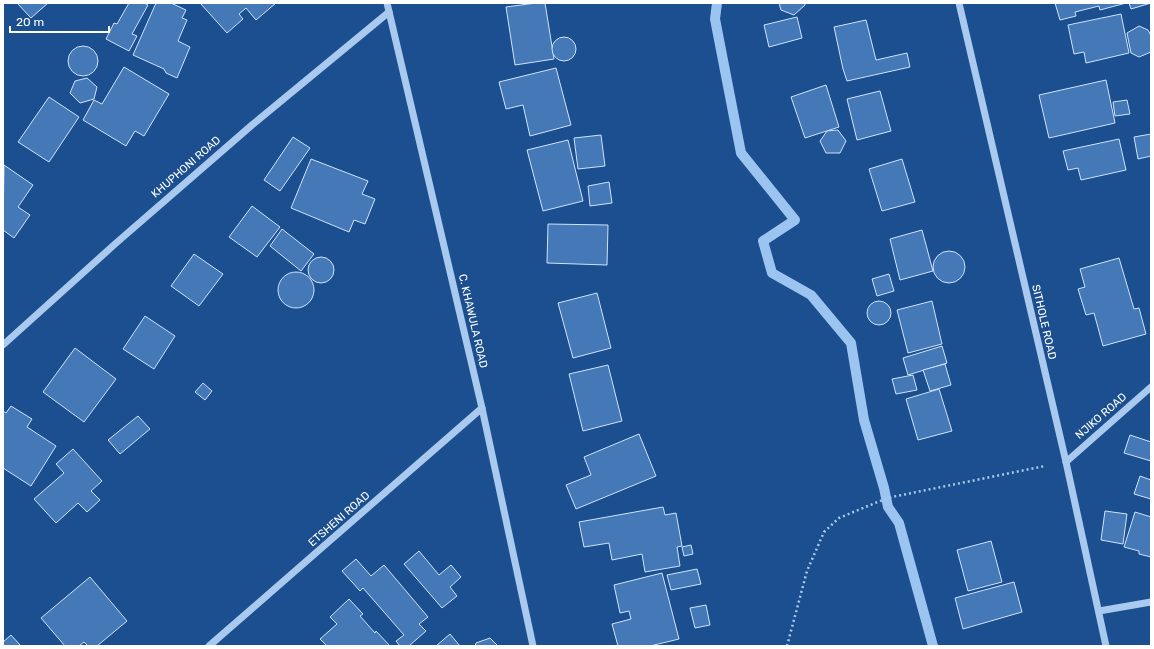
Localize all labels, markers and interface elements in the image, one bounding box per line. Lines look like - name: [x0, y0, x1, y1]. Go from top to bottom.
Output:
- scale bar: [10, 8, 109, 34]
- text: 20 m: [16, 15, 44, 29]
- street label: KHUPHONI ROAD: [149, 133, 223, 201]
- street label: C. KHAWULA ROAD: [456, 273, 490, 369]
- street label: SITHOLE ROAD: [1029, 283, 1059, 361]
- street label: NJIKO ROAD: [1073, 390, 1129, 442]
- street label: ETSHENI ROAD: [306, 489, 372, 549]

